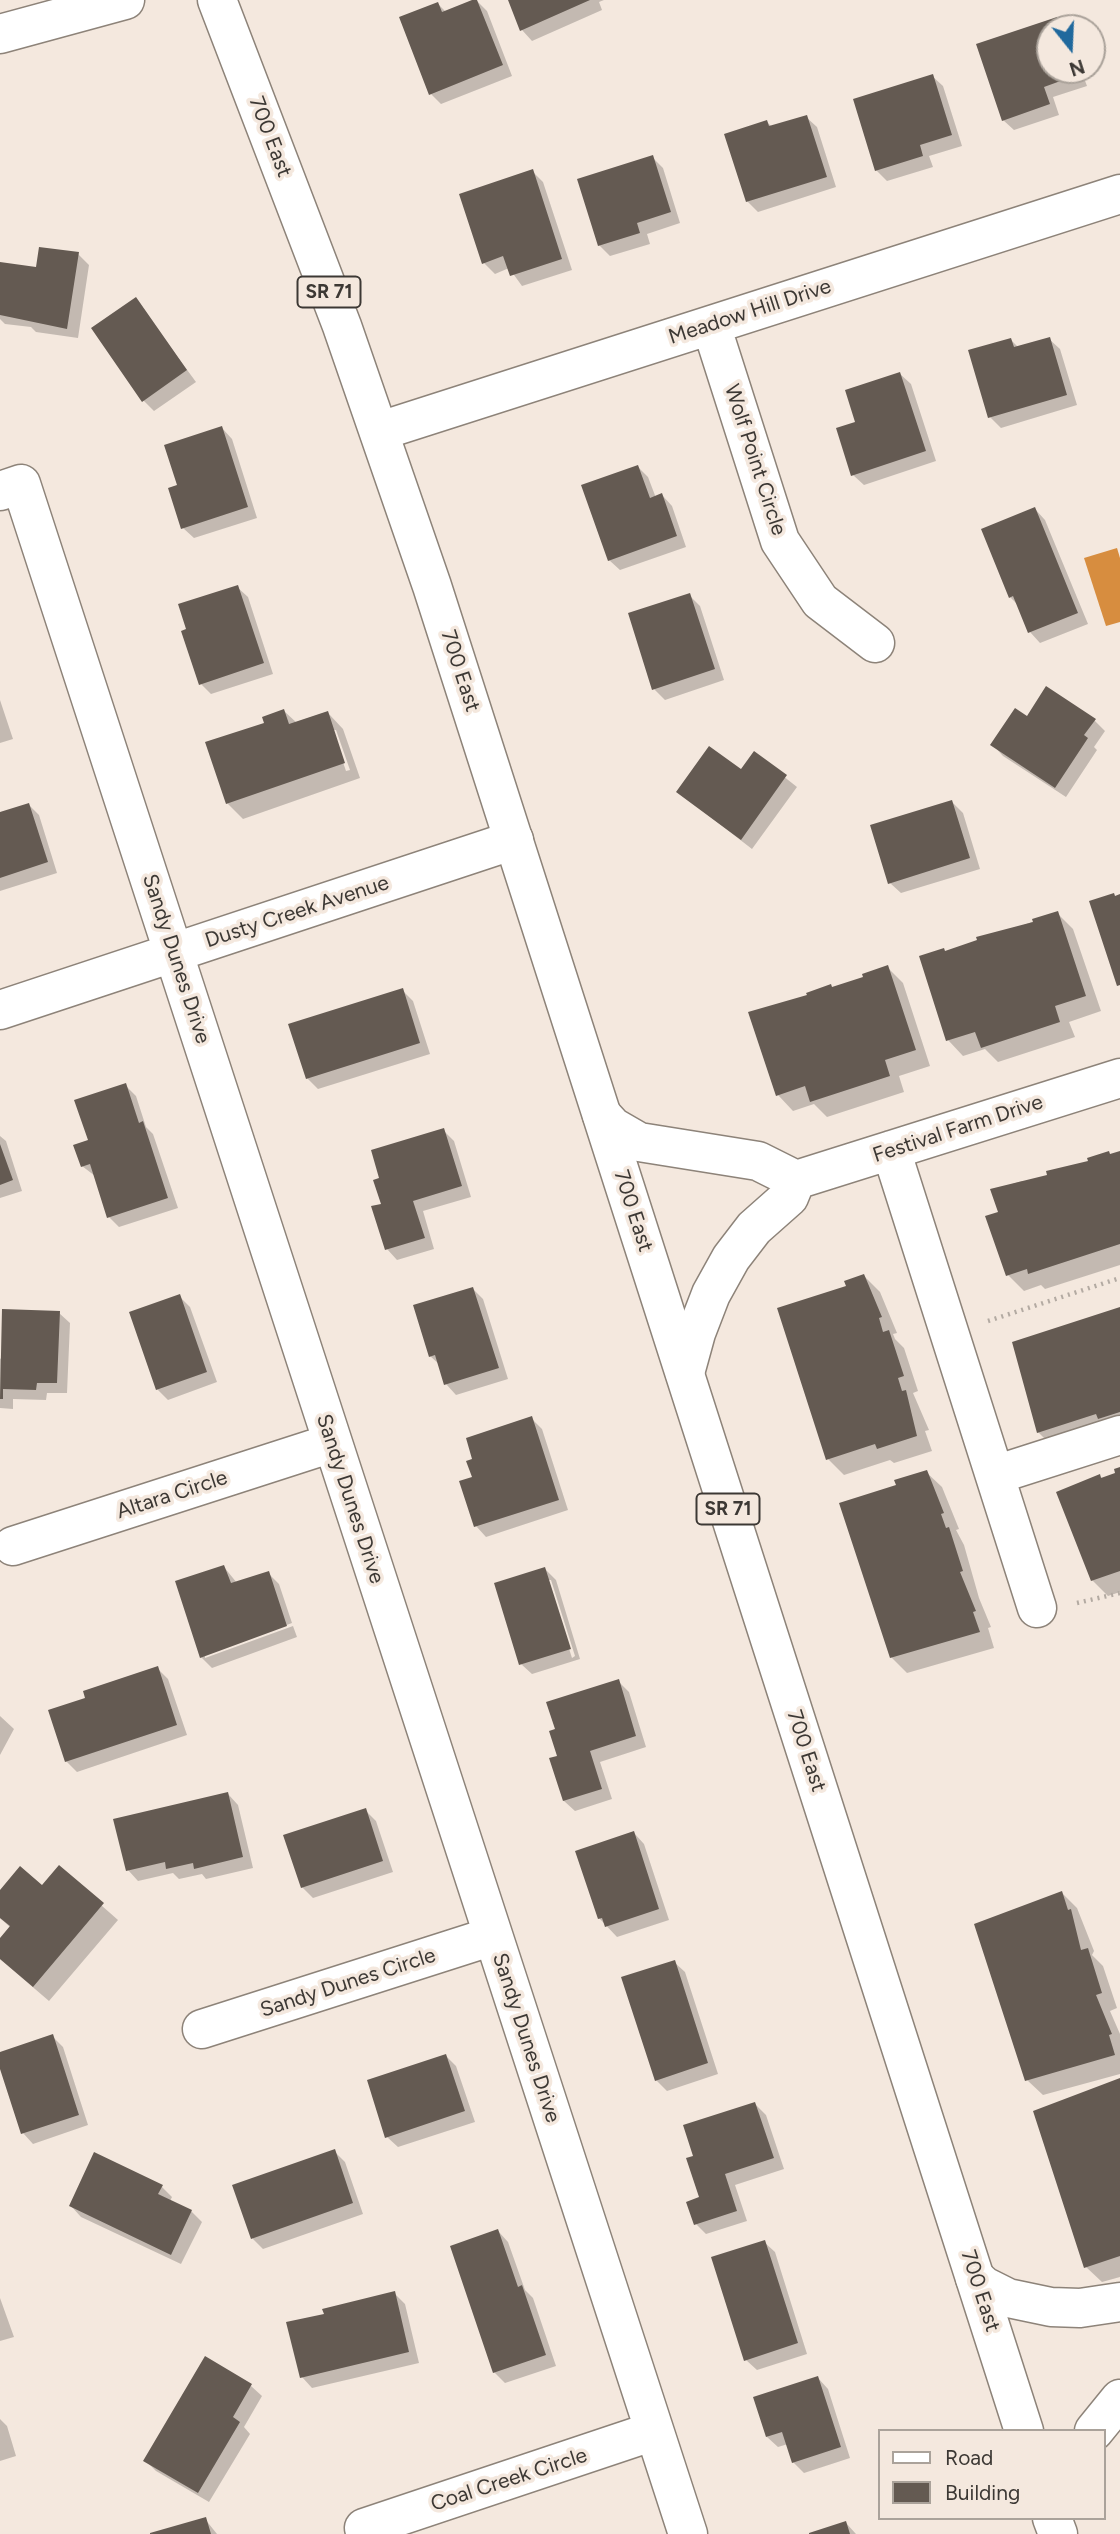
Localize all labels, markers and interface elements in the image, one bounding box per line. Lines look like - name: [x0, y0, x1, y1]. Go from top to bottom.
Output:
- north arrow: [1036, 14, 1106, 84]
- text: N: [1066, 54, 1088, 81]
- street label: 700 East: [243, 93, 297, 181]
- street label: Meadow Hill Drive: [666, 274, 834, 350]
- road number: SR 71: [298, 276, 360, 308]
- street label: Wolf Point Circle: [719, 381, 791, 539]
- street label: 700 East: [435, 627, 485, 715]
- street label: Dusty Creek Avenue: [202, 870, 392, 954]
- street label: Sandy Dunes Drive: [137, 871, 215, 1047]
- street label: Festival Farm Drive: [870, 1090, 1046, 1168]
- street label: 700 East: [608, 1167, 658, 1255]
- street label: Sandy Dunes Drive: [311, 1411, 389, 1587]
- street label: Altara Circle: [113, 1465, 231, 1525]
- road number: SR 71: [696, 1494, 760, 1525]
- street label: 700 East: [781, 1707, 831, 1795]
- street label: Sandy Dunes Circle: [257, 1943, 439, 2023]
- street label: Sandy Dunes Drive: [487, 1950, 565, 2126]
- street label: 700 East: [955, 2247, 1005, 2335]
- legend: [878, 2429, 1106, 2520]
- street label: Coal Creek Circle: [428, 2443, 590, 2517]
- text: Road: [945, 2445, 993, 2470]
- text: Building: [945, 2480, 1020, 2505]

